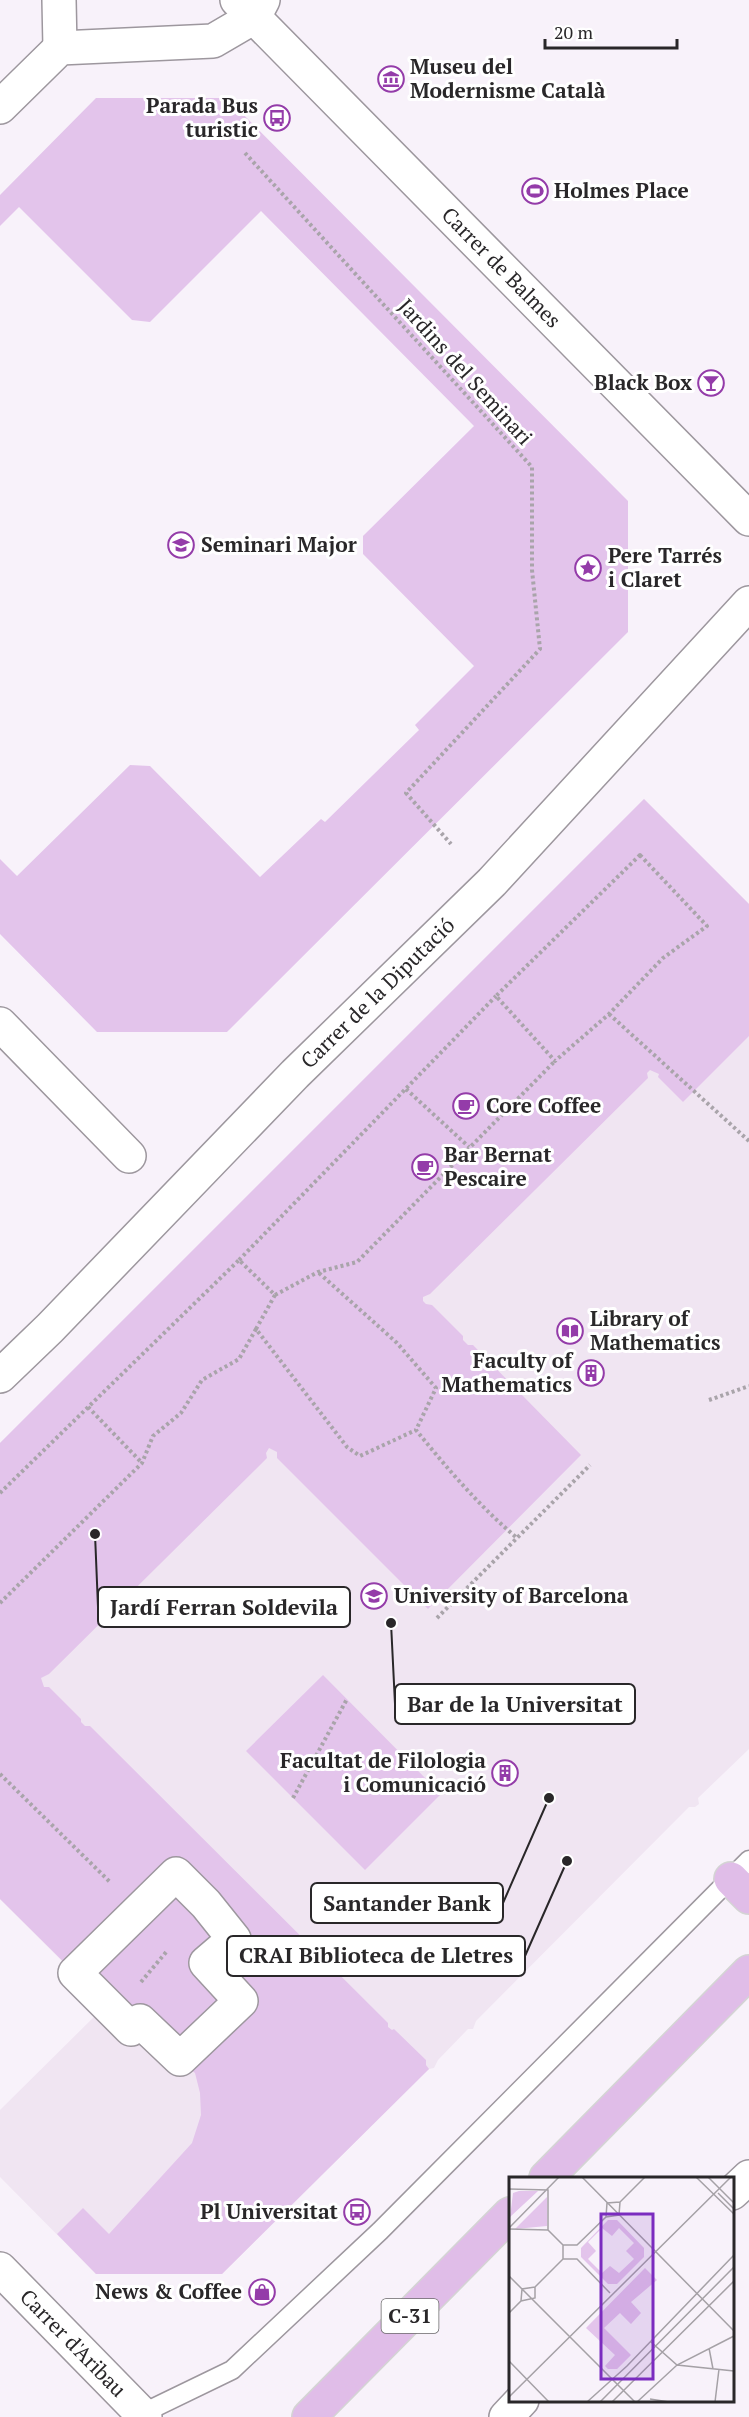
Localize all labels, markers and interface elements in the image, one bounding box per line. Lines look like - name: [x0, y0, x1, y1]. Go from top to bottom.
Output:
- scale bar: [545, 12, 677, 50]
- text: 20 m: [554, 20, 594, 44]
- place label: Museu del Modernisme Català: [410, 52, 606, 104]
- museum icon: Museu del Modernisme Català: [376, 64, 406, 94]
- place label: Parada Bus turistic: [146, 91, 258, 143]
- bus stop icon: Parada Bus turistic: [262, 103, 292, 133]
- sports icon: Holmes Place: [520, 176, 550, 206]
- place label: Holmes Place: [554, 176, 689, 204]
- street label: Carrer de Balmes: [436, 201, 568, 333]
- street label: Jardins del Seminari: [392, 292, 539, 451]
- place label: Black Box: [594, 368, 692, 396]
- bar icon: Black Box: [696, 368, 726, 398]
- school or university icon: Seminari Major: [166, 530, 196, 560]
- place label: Seminari Major: [201, 530, 357, 558]
- place label: Pere Tarrés i Claret: [608, 541, 722, 593]
- place icon: Pere Tarrés i Claret: [573, 553, 603, 583]
- street label: Carrer de la Diputació: [294, 911, 460, 1074]
- cafe icon: Core Coffee: [451, 1091, 481, 1121]
- place label: Core Coffee: [486, 1091, 601, 1119]
- place label: Bar Bernat Pescaire: [444, 1140, 552, 1192]
- cafe icon: Bar Bernat Pescaire: [410, 1152, 440, 1182]
- place label: Library of Mathematics: [590, 1304, 720, 1356]
- library icon: Library of Mathematics: [555, 1316, 585, 1346]
- place label: Faculty of Mathematics: [442, 1346, 574, 1398]
- building icon: Faculty of Mathematics: [576, 1358, 606, 1388]
- school or university icon: University of Barcelona: [359, 1581, 389, 1611]
- place label: University of Barcelona: [394, 1581, 629, 1609]
- callout: Jardí Ferran Soldevila: [98, 1587, 350, 1627]
- text: Jardí Ferran Soldevila: [110, 1592, 338, 1621]
- callout: Bar de la Universitat: [395, 1684, 635, 1724]
- text: Bar de la Universitat: [407, 1689, 623, 1718]
- place label: Facultat de Filologia i Comunicació: [280, 1746, 486, 1798]
- building icon: Facultat de Filologia i Comunicació: [490, 1758, 520, 1788]
- callout: Santander Bank: [311, 1883, 503, 1923]
- text: Santander Bank: [323, 1888, 491, 1917]
- callout: CRAI Biblioteca de Lletres: [227, 1936, 525, 1976]
- text: CRAI Biblioteca de Lletres: [239, 1940, 513, 1969]
- inset map: [509, 2177, 734, 2402]
- place label: Pl Universitat: [200, 2197, 339, 2225]
- bus stop icon: Pl Universitat: [342, 2197, 372, 2227]
- place label: News & Coffee: [95, 2277, 242, 2305]
- shop icon: News & Coffee: [247, 2277, 277, 2307]
- street label: Carrer d'Aribau: [14, 2283, 133, 2403]
- road number: C-31: [382, 2299, 438, 2333]

